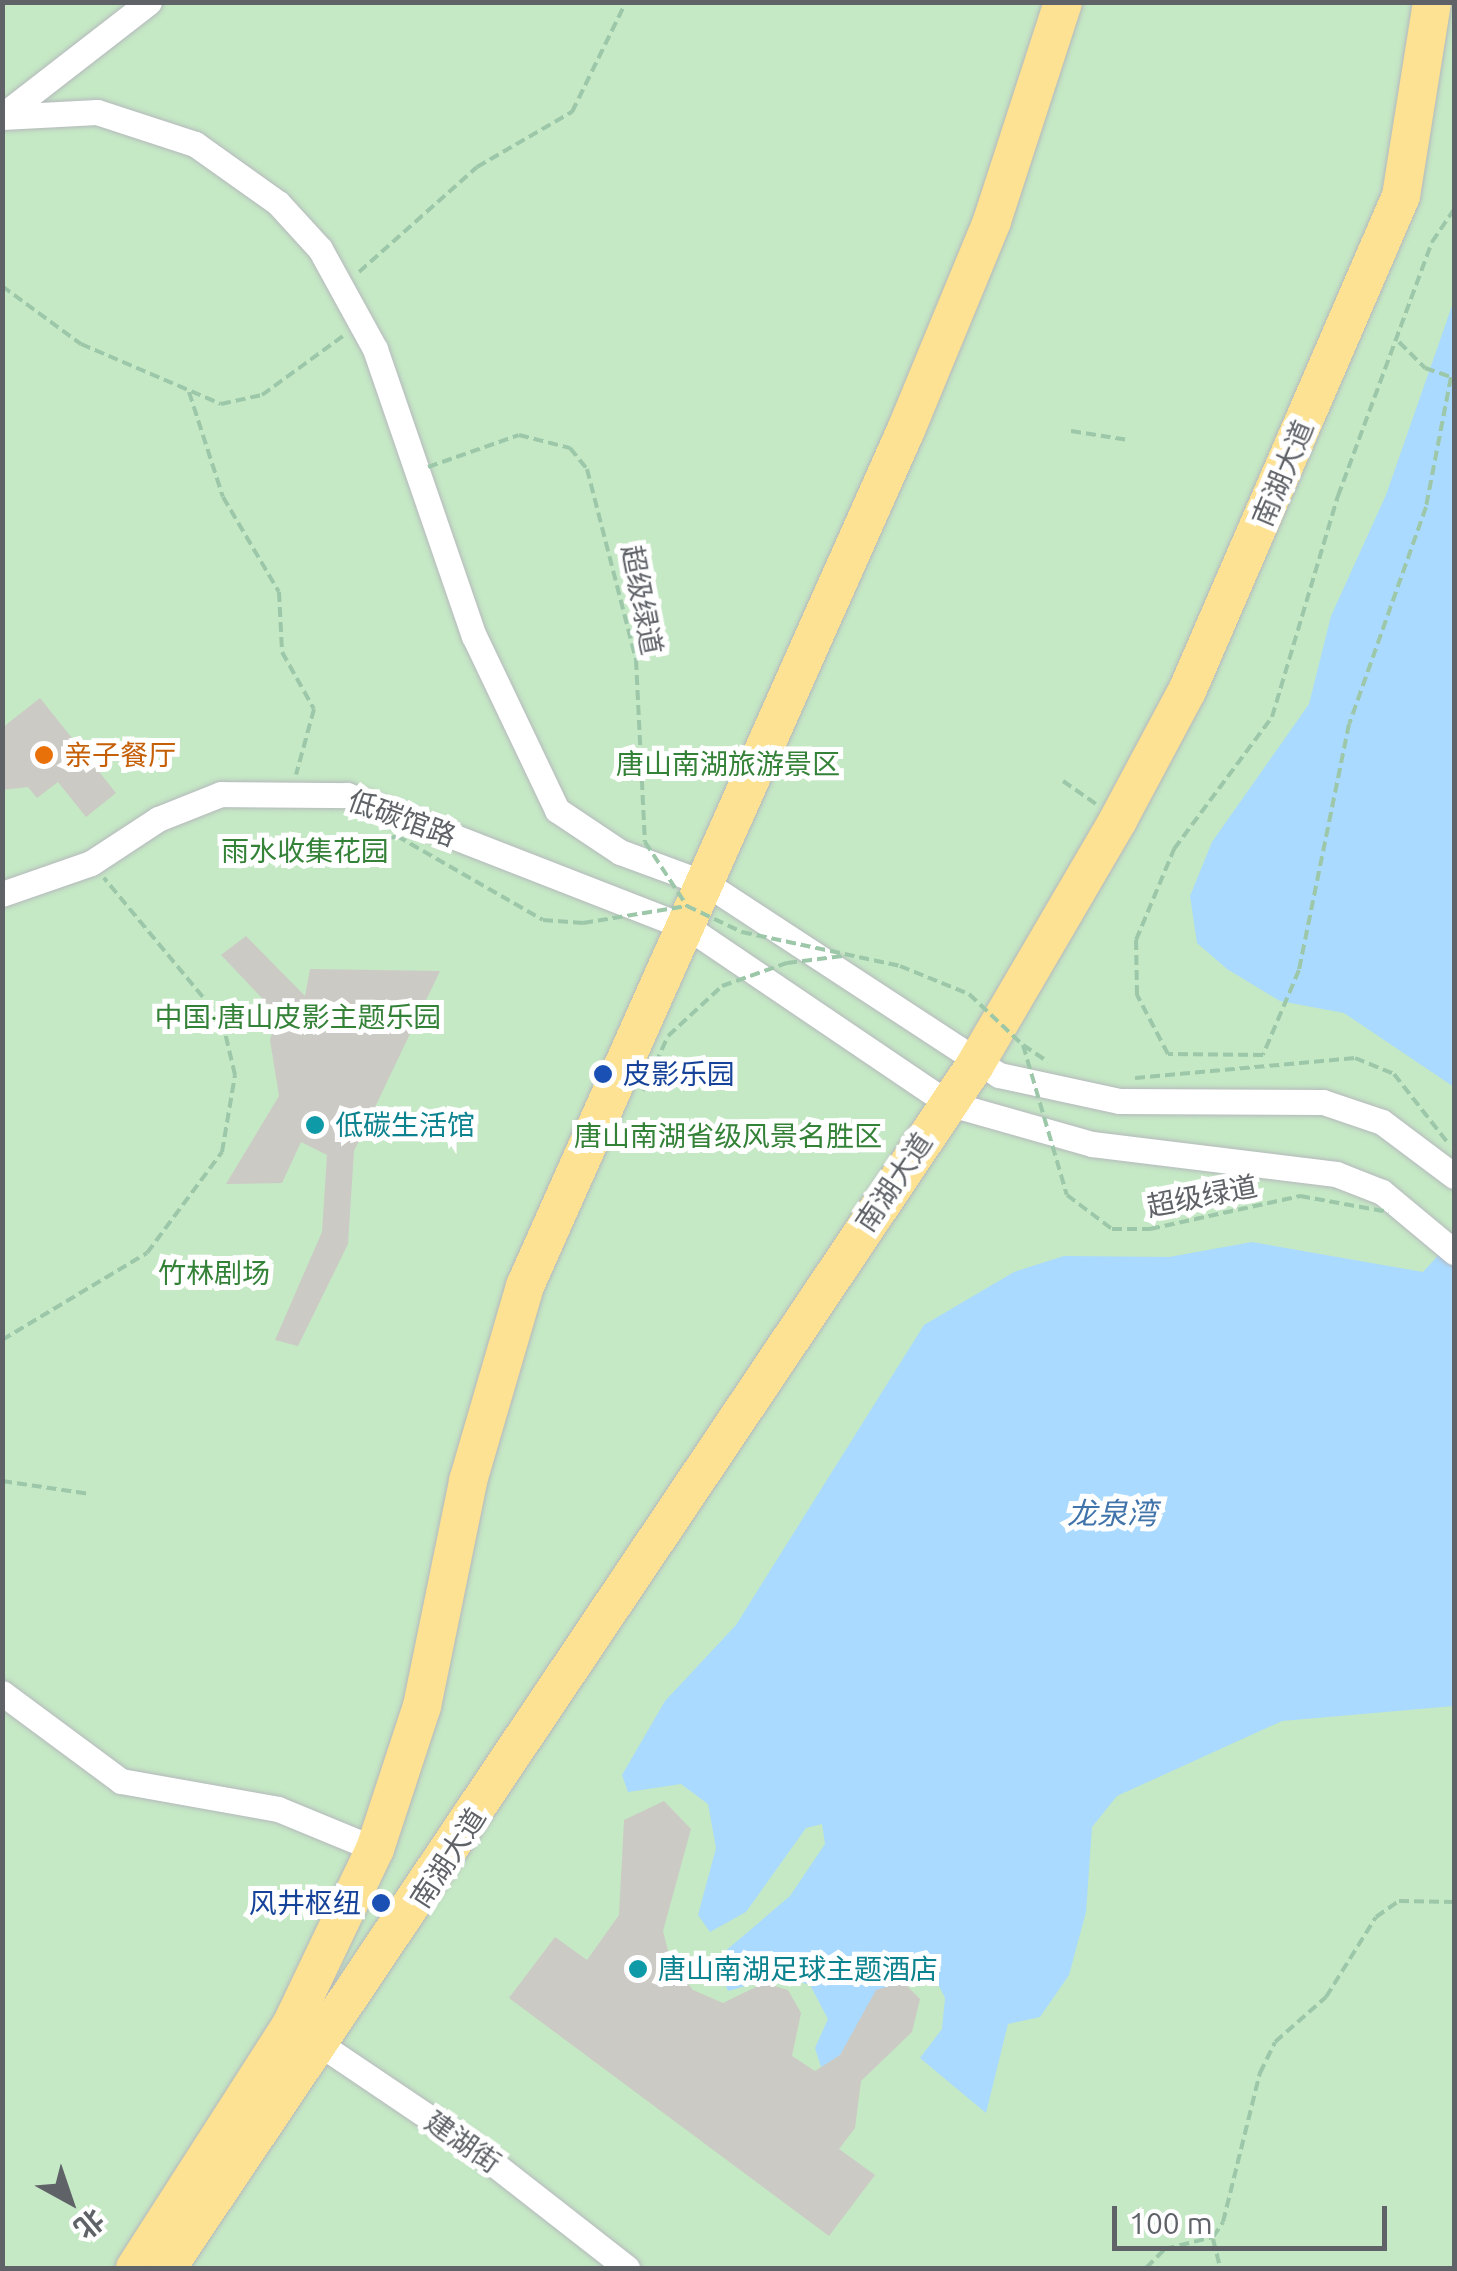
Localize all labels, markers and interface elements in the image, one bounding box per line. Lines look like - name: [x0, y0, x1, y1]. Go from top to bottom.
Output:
- street label: 南湖大道: [1246, 415, 1320, 531]
- street label: 超级绿道: [615, 542, 669, 658]
- place label: 亲子餐厅: [64, 738, 176, 772]
- marker: 亲子餐厅: [33, 744, 55, 766]
- park label: 唐山南湖旅游景区: [616, 747, 840, 781]
- street label: 低碳馆路: [344, 783, 460, 853]
- park label: 雨水收集花园: [221, 834, 389, 868]
- park label: 中国·唐山皮影主题乐园: [155, 1000, 441, 1034]
- place label: 皮影乐园: [623, 1057, 735, 1091]
- marker: 皮影乐园: [592, 1063, 614, 1085]
- place label: 低碳生活馆: [335, 1108, 475, 1142]
- marker: 低碳生活馆: [304, 1114, 326, 1136]
- park label: 唐山南湖省级风景名胜区: [574, 1119, 882, 1153]
- street label: 南湖大道: [849, 1126, 939, 1238]
- street label: 超级绿道: [1144, 1169, 1260, 1223]
- park label: 竹林剧场: [158, 1256, 270, 1290]
- water label: 龙泉湾: [1067, 1495, 1157, 1531]
- street label: 南湖大道: [403, 1802, 493, 1914]
- place label: 风井枢纽: [249, 1886, 361, 1920]
- marker: 风井枢纽: [370, 1892, 392, 1914]
- place label: 唐山南湖足球主题酒店: [658, 1952, 938, 1986]
- marker: 唐山南湖足球主题酒店: [627, 1958, 649, 1980]
- street label: 建湖街: [419, 2104, 507, 2180]
- north arrow: [20, 2151, 120, 2251]
- scale bar: [1117, 2186, 1392, 2248]
- text: 北: [69, 2203, 110, 2245]
- text: 100 m: [1129, 2206, 1213, 2240]

